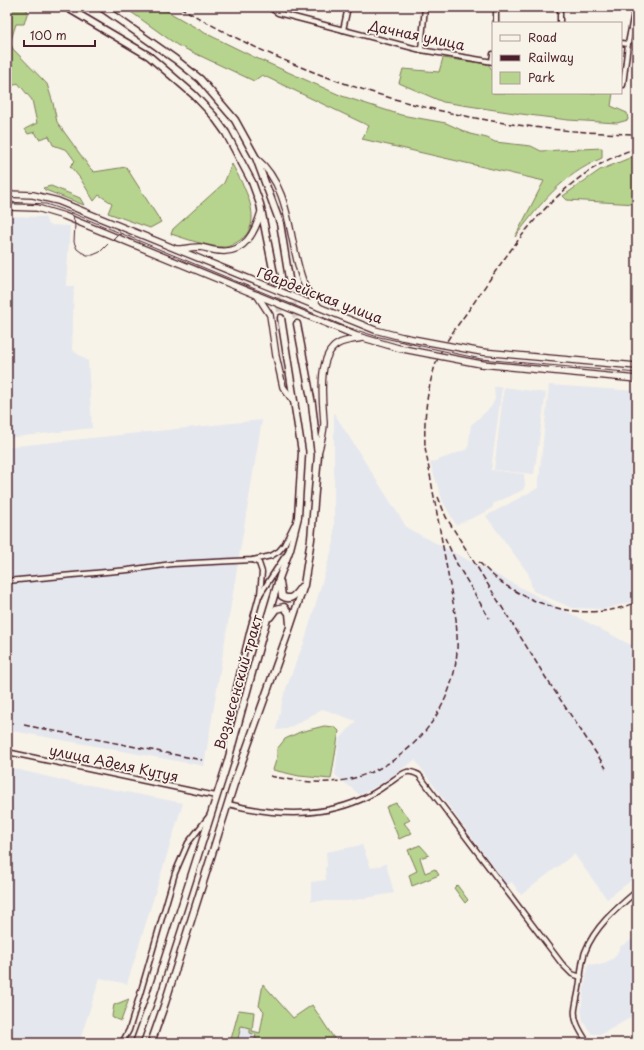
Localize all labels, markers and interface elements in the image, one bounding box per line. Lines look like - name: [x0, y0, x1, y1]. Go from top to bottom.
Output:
- street label: Дачная улица: [366, 14, 467, 55]
- scale bar: [24, 22, 95, 48]
- legend: [492, 22, 622, 94]
- text: 100 m: [30, 26, 67, 44]
- text: Road: [528, 28, 557, 46]
- text: Railway: [528, 48, 574, 66]
- text: Park: [528, 68, 555, 86]
- street label: Гвардейская улица: [254, 261, 386, 329]
- street label: Вознесенский тракт: [209, 612, 267, 752]
- street label: улица Аделя Кутуя: [48, 739, 180, 787]

